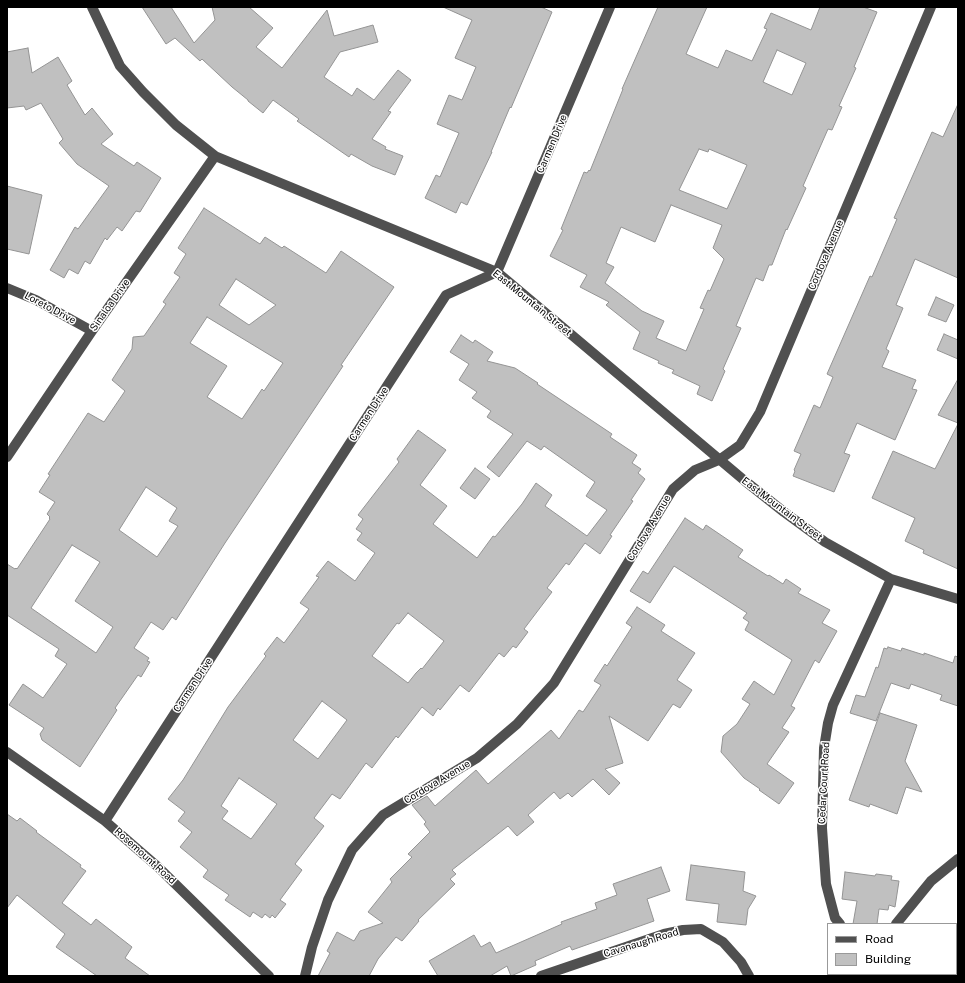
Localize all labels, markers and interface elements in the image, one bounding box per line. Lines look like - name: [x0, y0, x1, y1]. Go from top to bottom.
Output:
- street label: Carmen Drive: [534, 113, 570, 175]
- street label: Cordova Avenue: [806, 218, 846, 292]
- street label: East Mountain Street: [490, 267, 574, 339]
- street label: Sinaloa Drive: [88, 277, 132, 333]
- street label: Loreto Drive: [22, 289, 78, 327]
- street label: Carmen Drive: [347, 384, 391, 444]
- street label: East Mountain Street: [739, 475, 825, 543]
- street label: Cordova Avenue: [625, 493, 673, 563]
- street label: Carmen Drive: [171, 655, 215, 715]
- street label: Cedar Court Road: [816, 741, 832, 825]
- street label: Cordova Avenue: [402, 758, 472, 806]
- street label: Rosemount Road: [112, 825, 178, 887]
- legend: [827, 923, 957, 975]
- street label: Cavanaugh Road: [602, 926, 680, 960]
- text: Road: [865, 932, 893, 946]
- text: Building: [865, 952, 911, 966]

